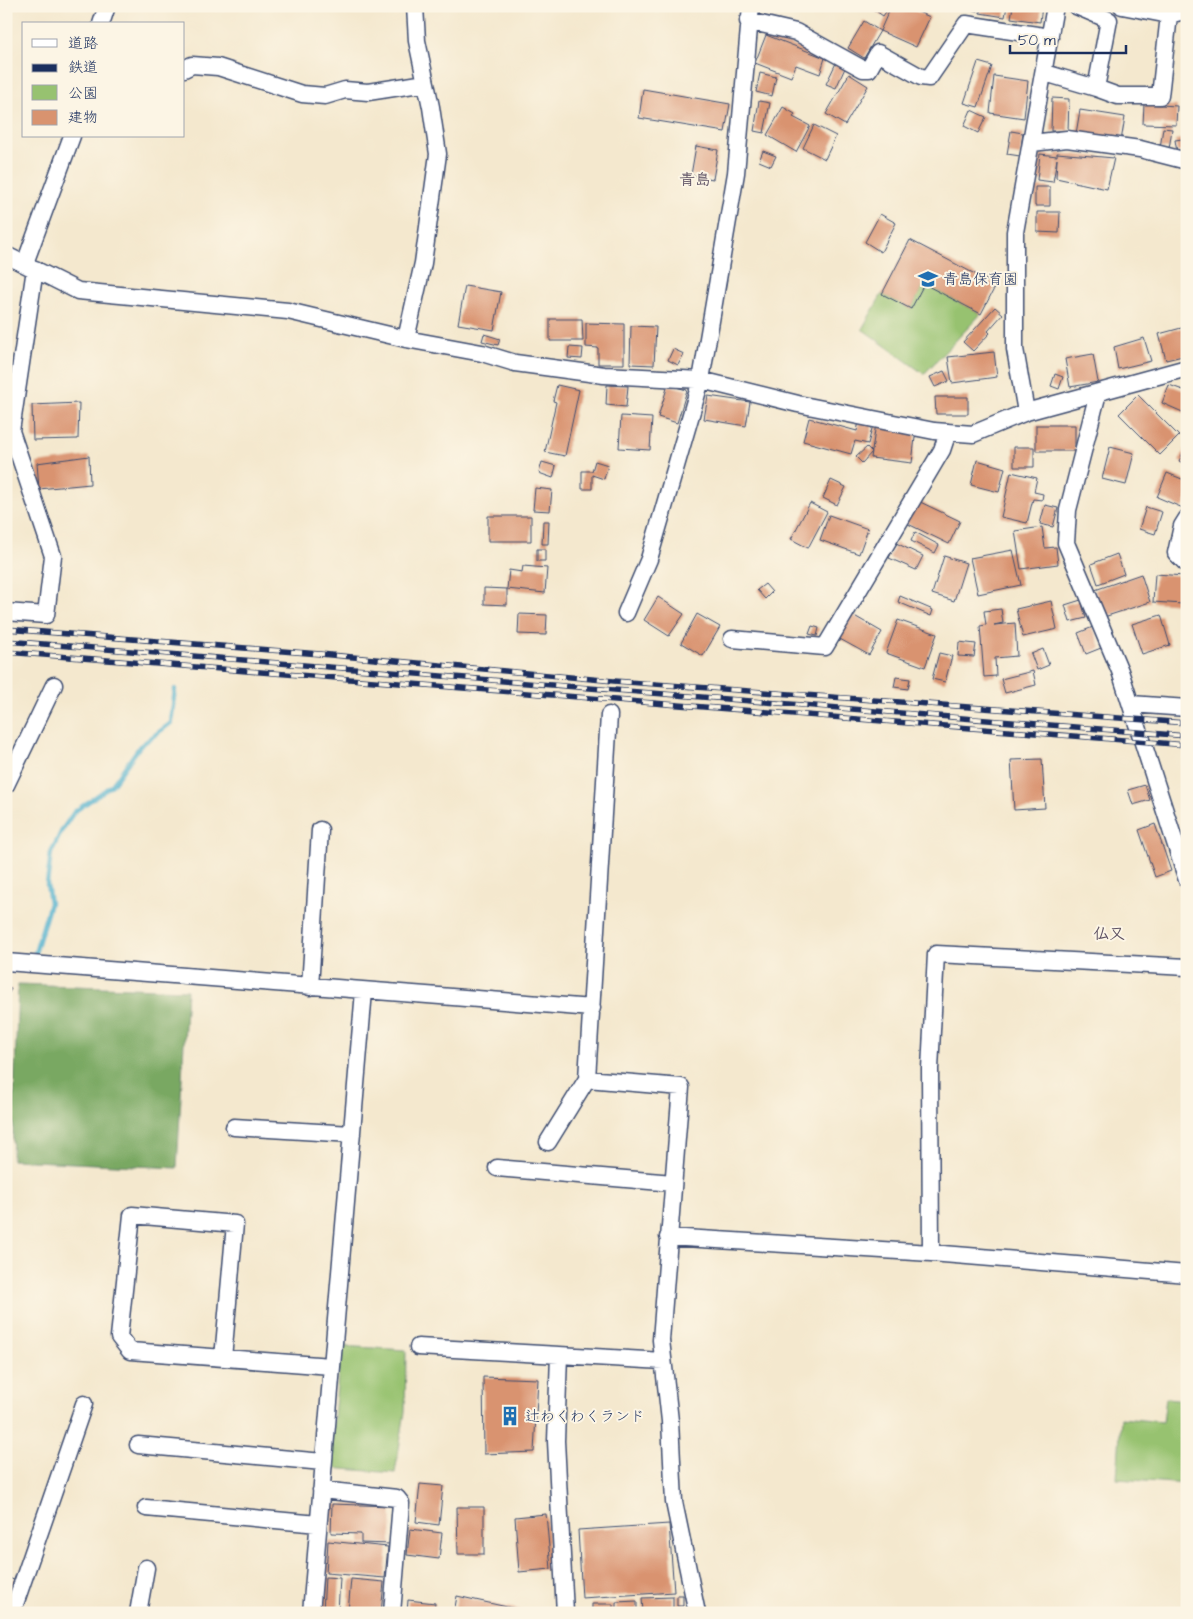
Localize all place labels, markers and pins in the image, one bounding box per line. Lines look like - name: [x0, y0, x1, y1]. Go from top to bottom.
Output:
- school or university icon: 青島保育園: [917, 268, 939, 290]
- place label: 青島保育園: [943, 269, 1018, 290]
- building icon: 辻わくわくランド: [499, 1405, 521, 1427]
- place label: 辻わくわくランド: [525, 1406, 645, 1427]

